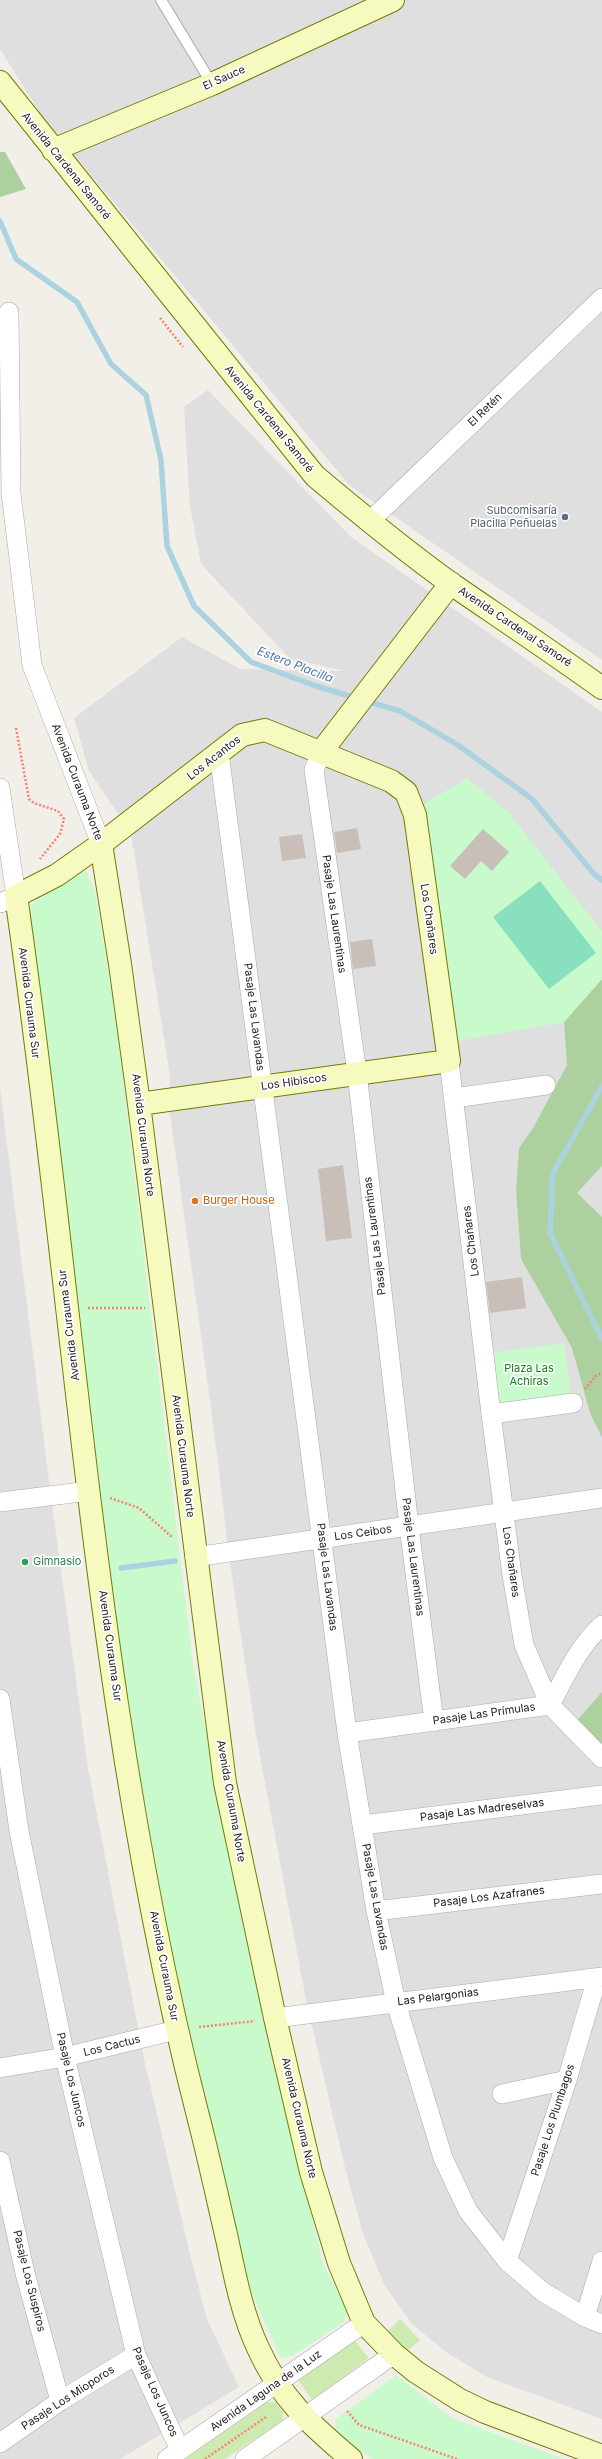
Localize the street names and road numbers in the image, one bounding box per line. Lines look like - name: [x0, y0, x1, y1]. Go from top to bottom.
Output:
- street label: El Sauce: [201, 63, 247, 93]
- street label: Avenida Cardenal Samoré: [19, 110, 113, 222]
- street label: Avenida Cardenal Samoré: [222, 363, 316, 475]
- street label: El Retén: [465, 391, 505, 429]
- street label: Avenida Cardenal Samoré: [456, 584, 574, 670]
- street label: Avenida Curauma Norte: [49, 722, 105, 842]
- street label: Los Acantos: [185, 733, 243, 783]
- street label: Pasaje Las Laurentinas: [319, 854, 349, 974]
- street label: Los Chañares: [418, 883, 440, 955]
- street label: Avenida Curauma Sur: [16, 946, 42, 1060]
- street label: Pasaje Las Lavandas: [241, 962, 267, 1072]
- street label: Los Hibiscos: [260, 1071, 328, 1093]
- street label: Avenida Curauma Norte: [129, 1073, 157, 1197]
- street label: Pasaje Las Laurentinas: [361, 1176, 389, 1296]
- street label: Los Chañares: [460, 1205, 482, 1277]
- street label: Avenida Curauma Sur: [56, 1268, 82, 1382]
- street label: Avenida Curauma Norte: [169, 1394, 197, 1518]
- street label: Pasaje Las Laurentinas: [399, 1497, 427, 1617]
- street label: Pasaje Las Lavandas: [314, 1522, 340, 1632]
- street label: Los Ceibos: [333, 1522, 393, 1544]
- street label: Los Chañares: [500, 1526, 522, 1598]
- street label: Avenida Curauma Sur: [96, 1589, 124, 1703]
- street label: Pasaje Las Prímulas: [432, 1700, 536, 1728]
- street label: Avenida Curauma Norte: [214, 1739, 248, 1863]
- street label: Pasaje Las Madreselvas: [419, 1796, 545, 1824]
- street label: Pasaje Las Lavandas: [359, 1842, 391, 1952]
- street label: Pasaje Los Azafranes: [433, 1884, 545, 1910]
- street label: Avenida Curauma Sur: [147, 1910, 181, 2022]
- street label: Las Pelargonias: [397, 1985, 479, 2009]
- street label: Pasaje Los Juncos: [54, 2031, 88, 2129]
- street label: Los Cactus: [82, 2033, 142, 2059]
- street label: Avenida Curauma Norte: [279, 2056, 319, 2180]
- street label: Pasaje Los Plumbagos: [529, 2062, 577, 2178]
- street label: Pasaje Los Suspiros: [10, 2229, 48, 2333]
- street label: Pasaje Los Juncos: [129, 2345, 181, 2439]
- street label: Avenida Laguna de la Luz: [208, 2348, 324, 2434]
- street label: Pasaje Los Mioporos: [19, 2363, 117, 2433]

